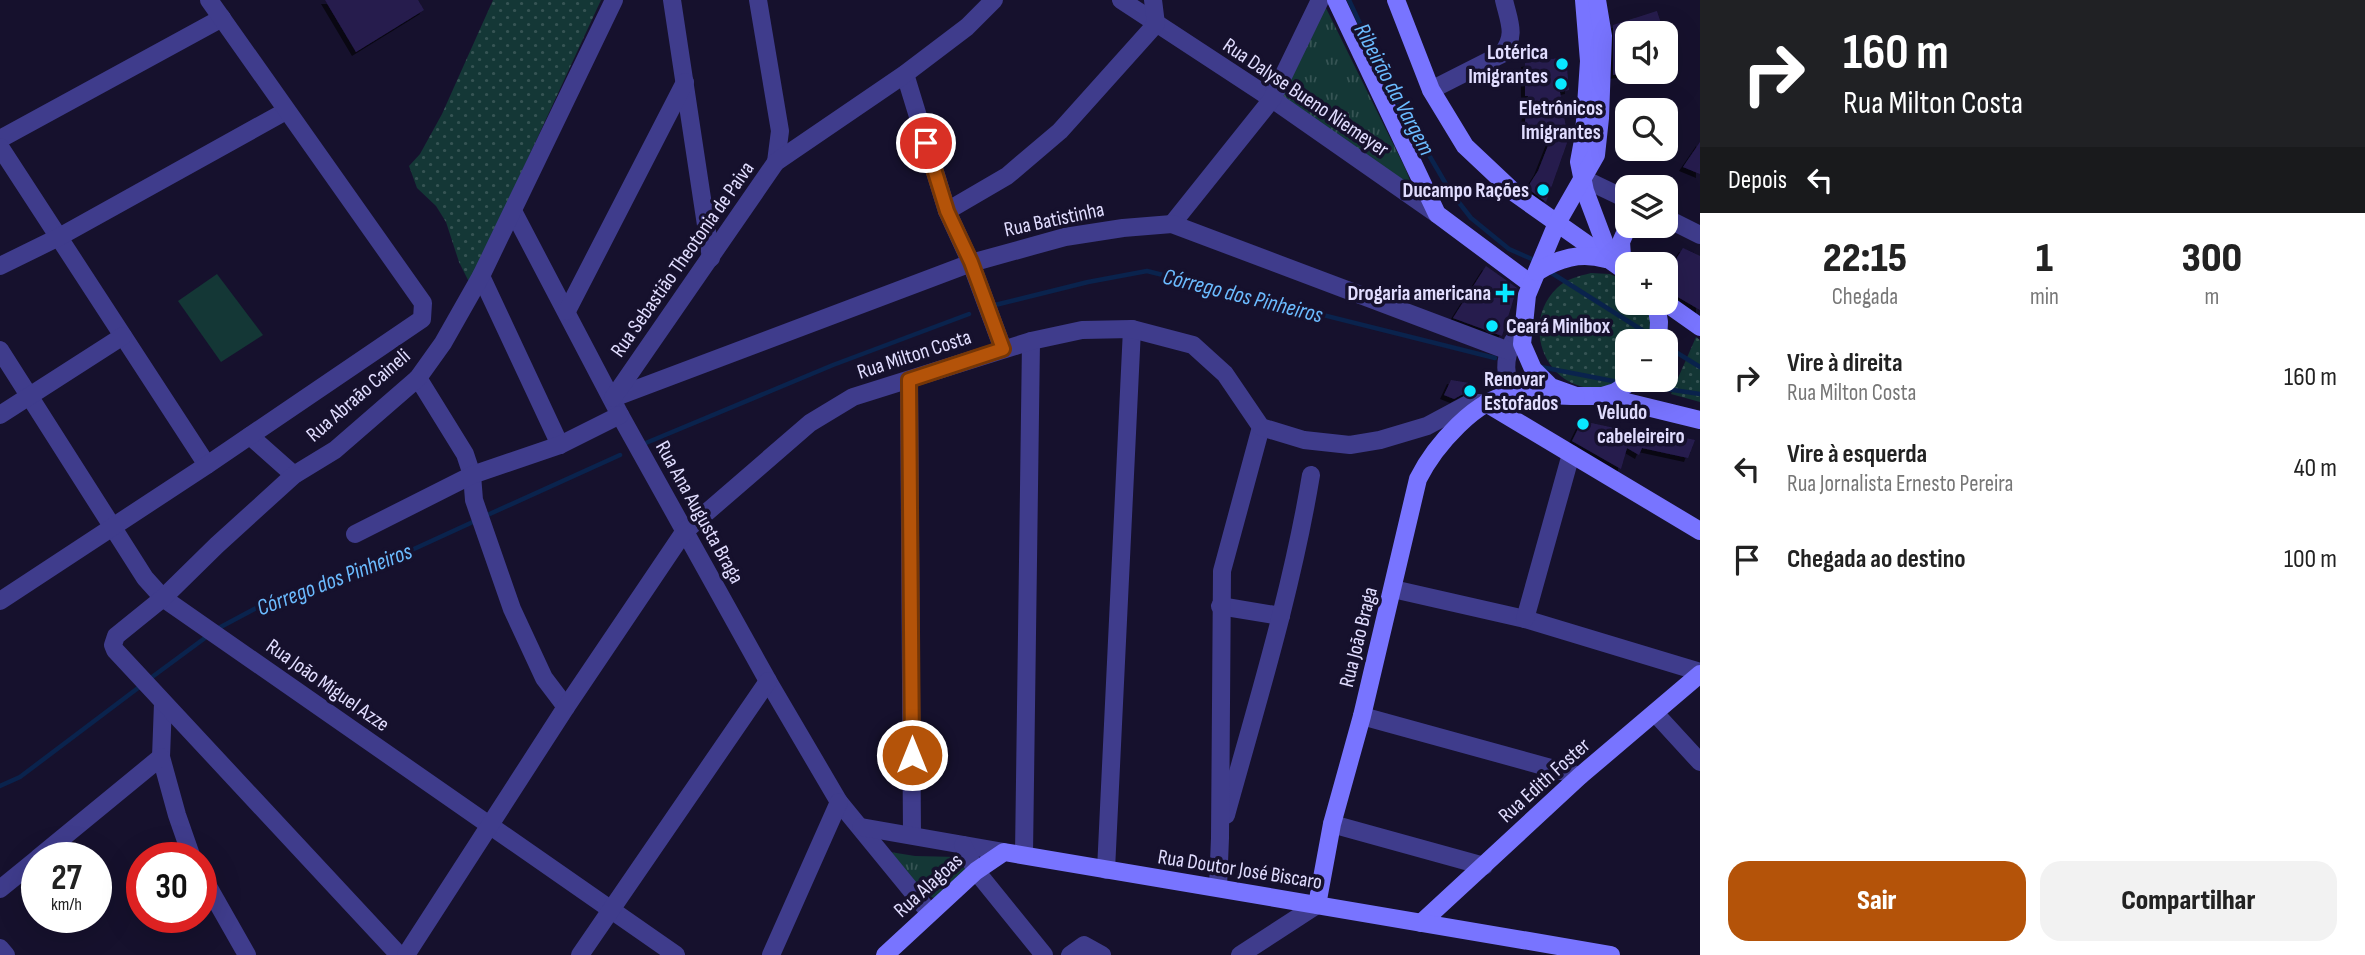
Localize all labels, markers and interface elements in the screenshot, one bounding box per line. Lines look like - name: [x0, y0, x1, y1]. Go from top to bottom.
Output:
- water label: Ribeirão da Vargem: [1348, 19, 1441, 161]
- map controls: [1615, 21, 1678, 392]
- button: sound: [1615, 21, 1678, 84]
- text: 160 m: [1843, 24, 1949, 83]
- icon: right: [1728, 28, 1819, 119]
- street label: Rua Dalyse Bueno Niemeyer: [1218, 33, 1393, 162]
- place label: Lotérica Imigrantes: [1468, 40, 1548, 89]
- marker: Lotérica Imigrantes: [1554, 56, 1570, 72]
- marker: Eletrônicos Imigrantes: [1553, 76, 1569, 92]
- text: Rua Milton Costa: [1843, 84, 2023, 123]
- place label: Eletrônicos Imigrantes: [1519, 96, 1603, 145]
- button: search: [1615, 98, 1678, 161]
- pin: [896, 113, 956, 173]
- icon: arrive: [907, 124, 945, 162]
- street label: Rua Sebastião Theotonia de Paiva: [605, 157, 759, 362]
- icon: left: [1801, 161, 1839, 199]
- text: Depois: [1728, 165, 1787, 196]
- button: layers: [1615, 175, 1678, 238]
- place label: Ducampo Rações: [1403, 178, 1529, 203]
- marker: Ducampo Rações: [1535, 182, 1551, 198]
- street label: Rua Batistinha: [1002, 197, 1106, 242]
- text: 22:15: [1823, 233, 1907, 284]
- text: 1: [2036, 233, 2053, 284]
- text: 300: [2182, 233, 2242, 284]
- button: +: [1615, 252, 1678, 315]
- water label: Córrego dos Pinheiros: [1160, 263, 1326, 329]
- place label: Drogaria americana: [1347, 281, 1491, 306]
- text: Chegada: [1832, 283, 1898, 311]
- text: min: [2030, 283, 2059, 311]
- text: m: [2204, 283, 2219, 311]
- marker: Drogaria americana: [1497, 285, 1513, 301]
- place label: Ceará Minibox: [1506, 314, 1610, 339]
- marker: Ceará Minibox: [1484, 318, 1500, 334]
- street label: Rua Milton Costa: [854, 324, 974, 385]
- button: −: [1615, 329, 1678, 392]
- street label: Rua Abraão Caineli: [301, 344, 415, 447]
- text: Vire à direita: [1787, 348, 1903, 379]
- icon: right: [1728, 359, 1766, 397]
- text: 160 m: [2284, 362, 2337, 393]
- place label: Renovar Estofados: [1484, 367, 1558, 416]
- text: Rua Milton Costa: [1787, 379, 1916, 407]
- marker: Renovar Estofados: [1462, 383, 1478, 399]
- place label: Veludo cabeleireiro: [1597, 400, 1685, 449]
- marker: Veludo cabeleireiro: [1575, 416, 1591, 432]
- street label: Rua Ana Augusta Braga: [650, 437, 749, 588]
- text: Vire à esquerda: [1787, 439, 1927, 470]
- icon: left: [1728, 450, 1766, 488]
- text: 40 m: [2294, 453, 2337, 484]
- text: Rua Jornalista Ernesto Pereira: [1787, 470, 2013, 498]
- water label: Córrego dos Pinheiros: [253, 537, 416, 622]
- icon: arrive: [1728, 541, 1766, 579]
- text: Chegada ao destino: [1787, 544, 1966, 575]
- text: 100 m: [2284, 544, 2337, 575]
- street label: Rua João Braga: [1334, 584, 1383, 690]
- street label: Rua João Miguel Azze: [261, 634, 394, 737]
- position arrow: [875, 718, 949, 792]
- street label: Rua Edith Foster: [1493, 733, 1595, 828]
- speed limit sign: 30: [126, 842, 217, 933]
- street label: Rua Doutor José Biscaro: [1156, 844, 1324, 895]
- street label: Rua Alagoas: [889, 848, 968, 923]
- text: 27: [51, 857, 82, 900]
- button: Sair: [1728, 861, 2026, 941]
- button: Compartilhar: [2040, 861, 2337, 941]
- text: km/h: [51, 894, 82, 915]

